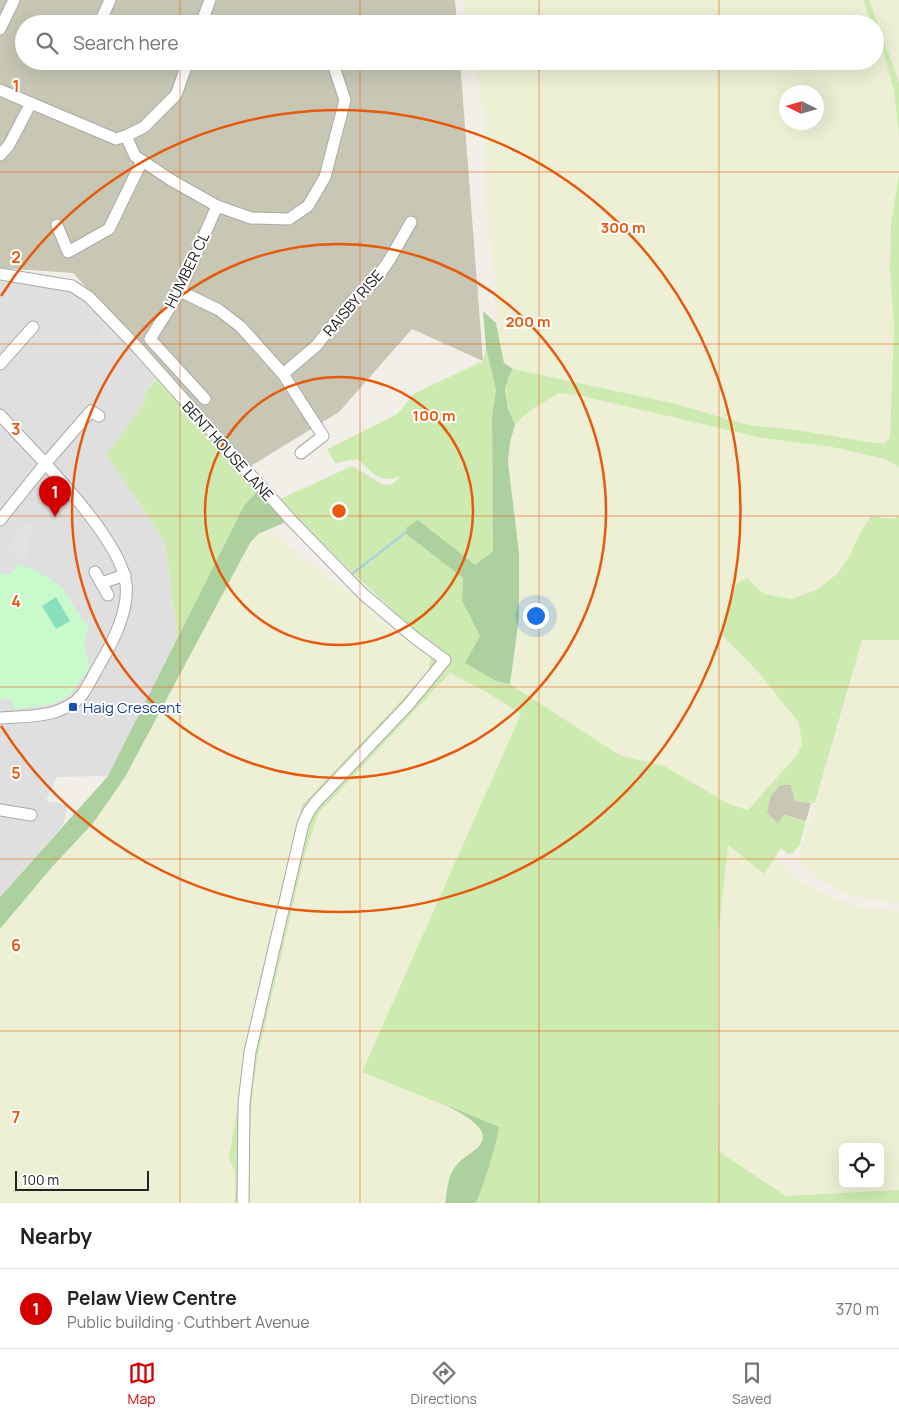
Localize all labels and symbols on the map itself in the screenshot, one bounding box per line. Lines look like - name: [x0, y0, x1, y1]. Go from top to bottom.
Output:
- text: 1: [12, 75, 20, 97]
- north arrow: [779, 85, 824, 130]
- text: 300 m: [601, 217, 645, 238]
- street label: HUMBER CL: [160, 228, 215, 311]
- text: 2: [11, 246, 21, 268]
- street label: RAISBY RISE: [318, 265, 388, 341]
- text: 200 m: [505, 311, 551, 332]
- street label: BENT HOUSE LANE: [178, 397, 278, 505]
- text: 100 m: [413, 405, 455, 426]
- text: 3: [11, 418, 21, 440]
- pin: 1: [39, 476, 71, 517]
- centre of rings: [330, 502, 348, 520]
- text: 4: [11, 590, 21, 612]
- your location: [523, 603, 549, 629]
- place label: Haig Crescent: [83, 697, 181, 718]
- marker: Haig Crescent: [67, 701, 79, 713]
- text: 5: [11, 762, 21, 784]
- text: 6: [11, 934, 21, 956]
- text: 7: [12, 1106, 20, 1128]
- scale bar: [15, 1168, 149, 1191]

